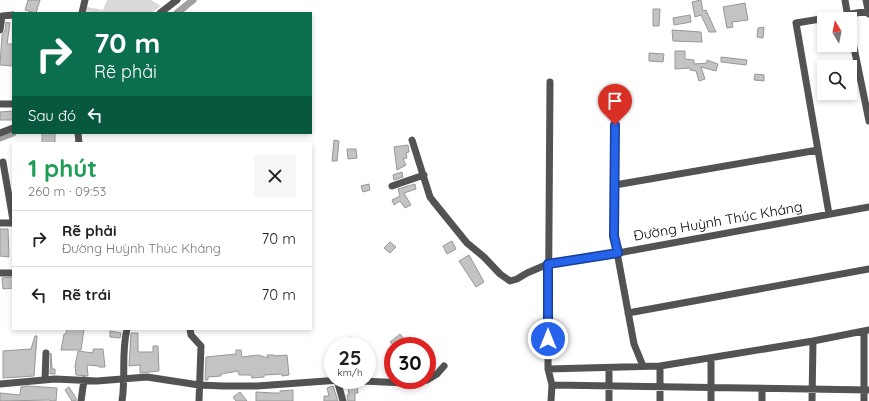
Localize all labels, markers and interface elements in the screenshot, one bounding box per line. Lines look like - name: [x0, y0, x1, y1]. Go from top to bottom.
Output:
- north arrow: [817, 12, 857, 52]
- map controls: [817, 12, 857, 100]
- text: 70 m: [94, 25, 160, 60]
- icon: right: [28, 28, 80, 80]
- text: Rẽ phải: [94, 60, 157, 83]
- button: search: [817, 60, 857, 100]
- pin: [598, 84, 632, 125]
- icon: arrive: [604, 90, 626, 112]
- icon: left: [84, 104, 106, 126]
- text: Sau đó: [28, 106, 76, 125]
- text: 1 phút: [28, 153, 97, 183]
- button: close: [254, 155, 296, 197]
- text: 260 m · 09:53: [28, 183, 106, 199]
- street label: Đường Huỳnh Thúc Kháng: [632, 197, 804, 245]
- text: Rẽ phải: [62, 221, 116, 240]
- icon: right: [28, 228, 50, 250]
- text: 70 m: [262, 229, 296, 248]
- text: Đường Huỳnh Thúc Kháng: [62, 240, 221, 256]
- icon: left: [28, 284, 50, 306]
- text: Rẽ trái: [62, 285, 111, 304]
- text: 70 m: [262, 285, 296, 304]
- position arrow: [527, 318, 569, 360]
- speed limit sign: 30: [384, 337, 436, 389]
- text: 25: [339, 345, 361, 370]
- text: km/h: [337, 366, 363, 379]

